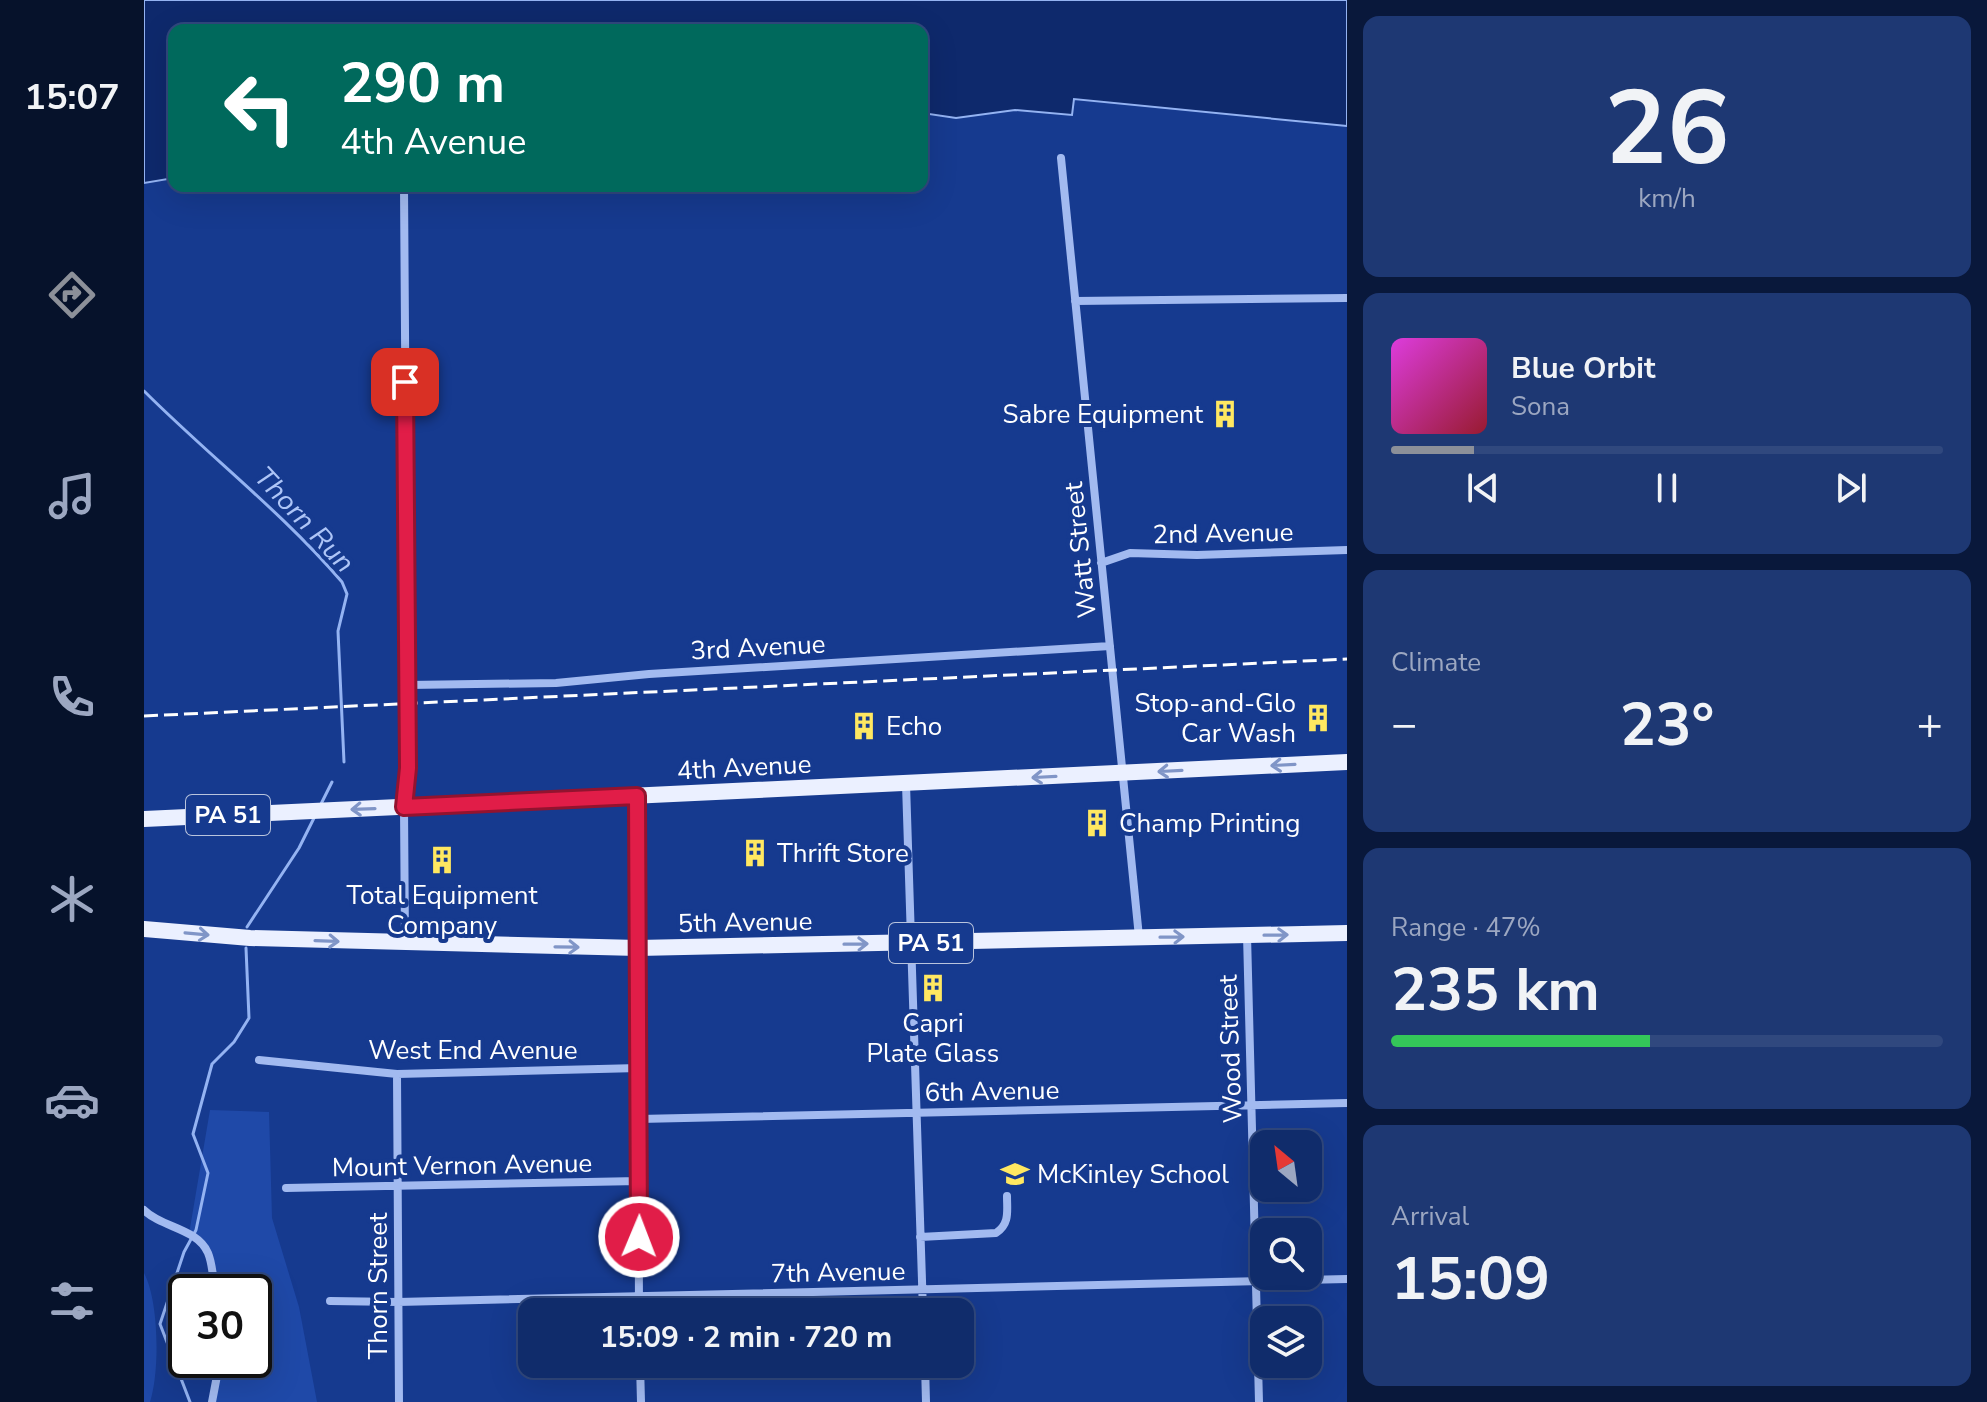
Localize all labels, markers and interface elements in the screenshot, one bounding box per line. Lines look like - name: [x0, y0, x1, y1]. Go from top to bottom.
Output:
- text: 290 m: [340, 45, 505, 122]
- icon: left: [208, 56, 312, 160]
- text: 26: [1605, 58, 1729, 200]
- text: 15:07: [24, 73, 120, 122]
- text: 4th Avenue: [340, 118, 526, 167]
- text: km/h: [1638, 181, 1696, 216]
- icon: directions: [44, 267, 100, 323]
- pin: [371, 348, 439, 416]
- text: Blue Orbit: [1511, 348, 1655, 389]
- icon: arrive: [383, 360, 427, 404]
- text: Sona: [1511, 389, 1570, 424]
- place label: Sabre Equipment: [1002, 397, 1204, 432]
- building icon: Sabre Equipment: [1210, 399, 1240, 429]
- water label: Thorn Run: [245, 459, 363, 581]
- icon: previous: [1461, 466, 1505, 510]
- icon: pause: [1645, 466, 1689, 510]
- icon: next: [1829, 466, 1873, 510]
- icon: music: [44, 468, 100, 524]
- street label: Watt Street: [1056, 479, 1105, 620]
- street label: 2nd Avenue: [1152, 515, 1294, 552]
- street label: 3rd Avenue: [690, 626, 826, 669]
- text: Climate: [1391, 645, 1481, 680]
- icon: phone: [44, 669, 100, 725]
- text: 23°: [1620, 684, 1714, 766]
- place label: Stop-and-Glo Car Wash: [1134, 686, 1296, 751]
- text: −: [1391, 695, 1417, 755]
- text: +: [1917, 695, 1943, 755]
- building icon: Stop-and-Glo Car Wash: [1303, 703, 1333, 733]
- place label: Echo: [886, 709, 942, 744]
- building icon: Echo: [849, 711, 879, 741]
- street label: 4th Avenue: [676, 747, 812, 788]
- one-way arrow: [1270, 758, 1297, 773]
- one-way arrow: [1157, 763, 1184, 778]
- one-way arrow: [1031, 770, 1058, 785]
- road number: PA 51: [186, 795, 270, 835]
- one-way arrow: [350, 801, 377, 816]
- place label: Champ Printing: [1119, 806, 1301, 841]
- building icon: Champ Printing: [1082, 808, 1112, 838]
- place label: Thrift Store: [777, 836, 909, 871]
- building icon: Thrift Store: [740, 838, 770, 868]
- building icon: Total Equipment Company: [427, 845, 457, 875]
- icon: climate: [44, 871, 100, 927]
- place label: Total Equipment Company: [346, 878, 538, 943]
- street label: 5th Avenue: [677, 904, 813, 941]
- text: Range · 47%: [1391, 910, 1541, 945]
- road number: PA 51: [889, 923, 973, 963]
- one-way arrow: [183, 927, 210, 942]
- one-way arrow: [1262, 927, 1289, 942]
- one-way arrow: [1158, 929, 1185, 944]
- one-way arrow: [313, 933, 340, 948]
- one-way arrow: [842, 937, 869, 952]
- one-way arrow: [553, 939, 580, 954]
- text: 235 km: [1391, 949, 1600, 1031]
- building icon: Capri Plate Glass: [918, 973, 948, 1003]
- street label: Wood Street: [1210, 973, 1251, 1124]
- place label: Capri Plate Glass: [867, 1006, 999, 1071]
- street label: West End Avenue: [368, 1033, 578, 1068]
- icon: car: [44, 1072, 100, 1128]
- street label: 6th Avenue: [924, 1073, 1060, 1110]
- north arrow: [1250, 1130, 1322, 1202]
- map controls: [1250, 1130, 1322, 1378]
- street label: Mount Vernon Avenue: [331, 1146, 593, 1185]
- place label: McKinley School: [1037, 1157, 1229, 1192]
- school or university icon: McKinley School: [1000, 1159, 1030, 1189]
- position arrow: [597, 1195, 681, 1279]
- text: Arrival: [1391, 1199, 1469, 1234]
- street label: Thorn Street: [361, 1212, 396, 1359]
- button: search: [1250, 1218, 1322, 1290]
- text: 15:09: [1391, 1238, 1550, 1320]
- street label: 7th Avenue: [770, 1254, 906, 1291]
- icon: filters: [44, 1273, 100, 1329]
- speed limit sign: 30: [168, 1274, 272, 1378]
- button: layers: [1250, 1306, 1322, 1378]
- text: 15:09 · 2 min · 720 m: [600, 1317, 892, 1358]

